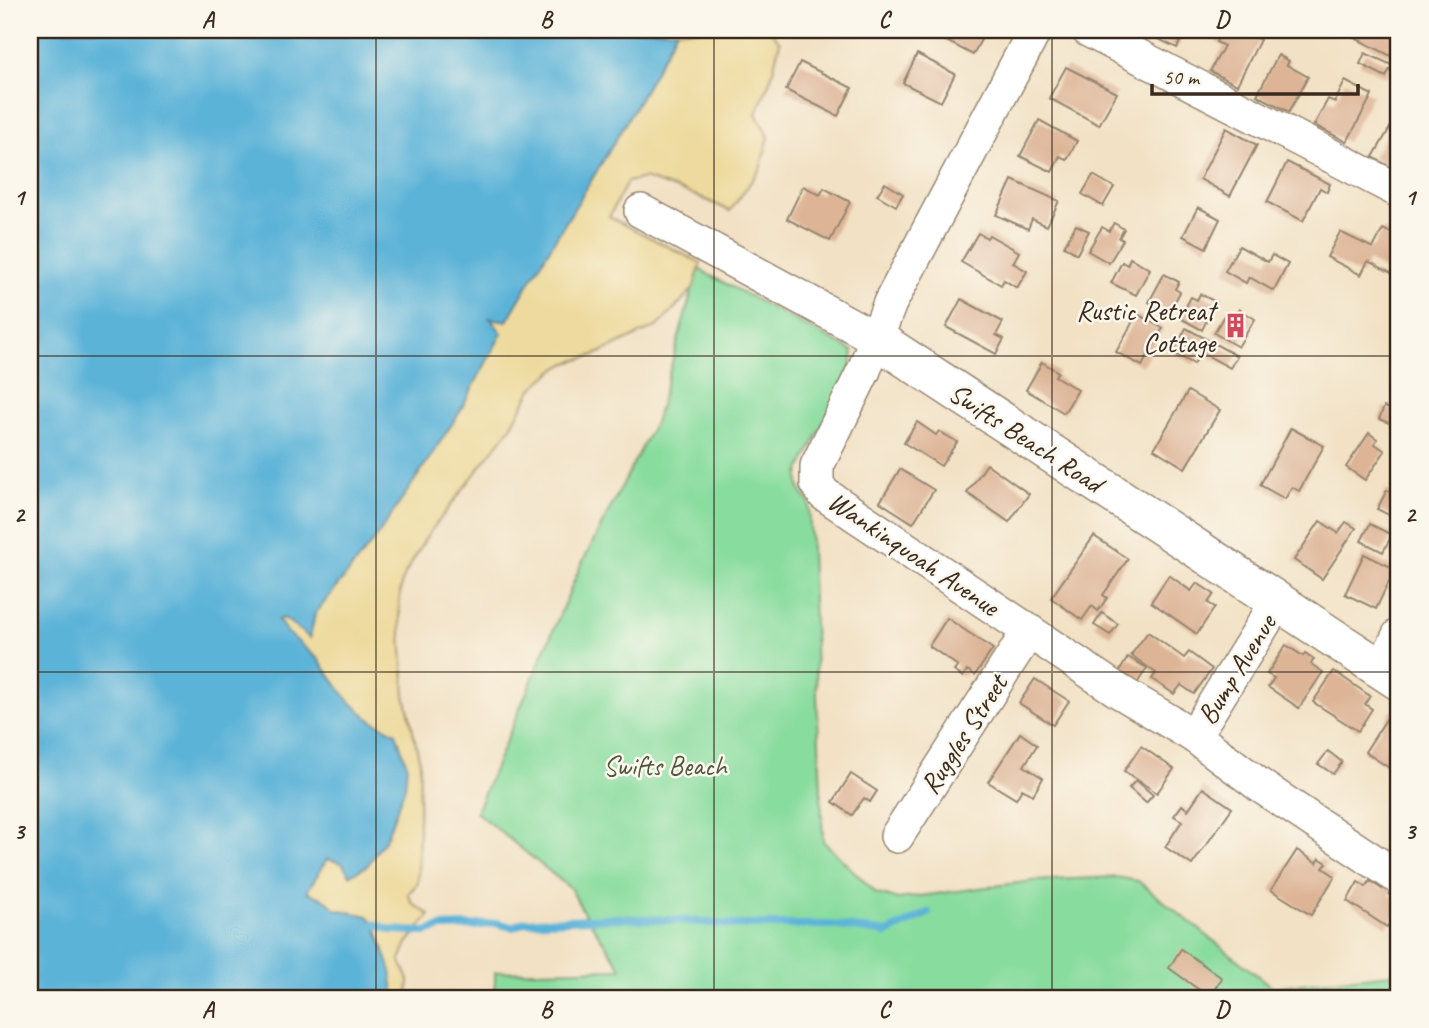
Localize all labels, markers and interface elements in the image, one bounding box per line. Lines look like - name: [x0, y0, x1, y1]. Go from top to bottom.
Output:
- text: A: [202, 5, 216, 34]
- text: B: [540, 5, 554, 34]
- text: C: [879, 5, 893, 34]
- text: D: [1215, 5, 1231, 34]
- scale bar: [1152, 52, 1359, 96]
- text: 50 m: [1163, 64, 1201, 90]
- text: 1: [14, 183, 27, 212]
- text: 1: [1405, 183, 1418, 212]
- place label: Rustic Retreat Cottage: [1076, 293, 1219, 360]
- building icon: Rustic Retreat Cottage: [1221, 312, 1249, 340]
- street label: Swifts Beach Road: [942, 375, 1113, 502]
- street label: Wankinquoah Avenue: [822, 483, 1007, 625]
- text: 2: [14, 500, 27, 529]
- text: 2: [1405, 500, 1418, 529]
- street label: Bump Avenue: [1189, 606, 1285, 730]
- street label: Ruggles Street: [912, 666, 1016, 800]
- park label: Swifts Beach: [603, 748, 729, 783]
- text: 3: [14, 817, 27, 846]
- text: 3: [1405, 817, 1418, 846]
- text: A: [202, 995, 216, 1024]
- text: B: [540, 995, 554, 1024]
- text: C: [879, 995, 893, 1024]
- text: D: [1215, 995, 1231, 1024]

